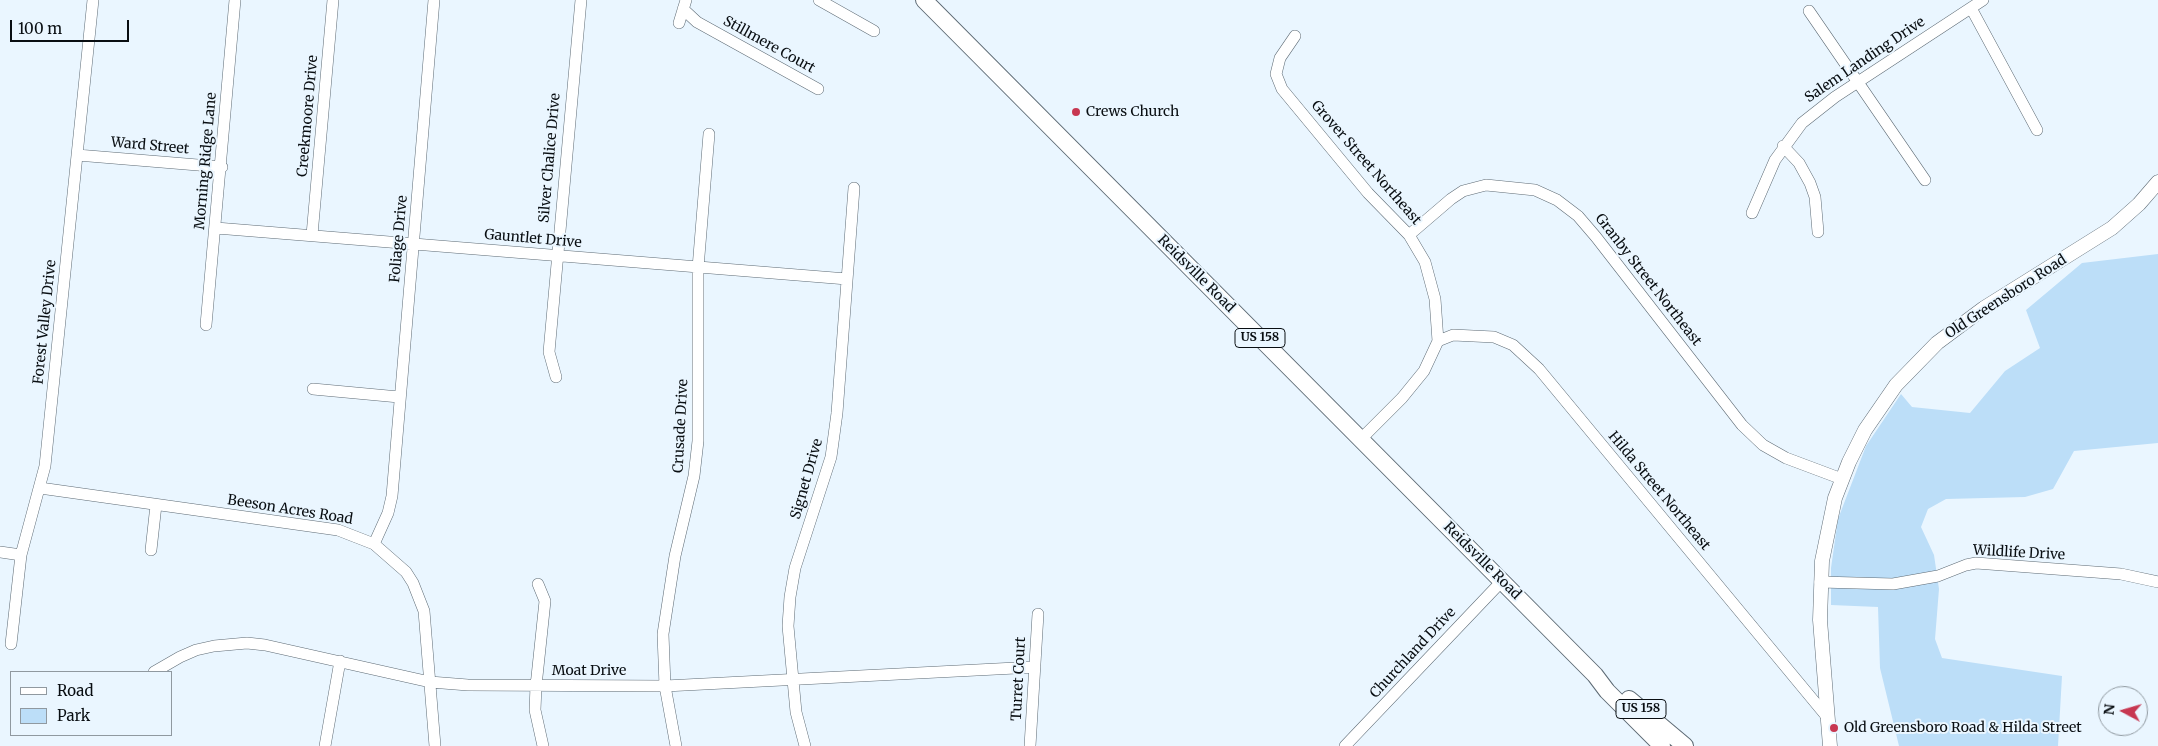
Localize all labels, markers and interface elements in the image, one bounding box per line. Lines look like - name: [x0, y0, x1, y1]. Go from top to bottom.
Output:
- scale bar: [12, 10, 131, 42]
- street label: Stillmere Court: [720, 13, 818, 77]
- street label: Salem Landing Drive: [1802, 14, 1928, 106]
- text: 100 m: [18, 19, 62, 38]
- street label: Creekmoore Drive: [294, 54, 322, 178]
- street label: Morning Ridge Lane: [192, 92, 220, 230]
- street label: Silver Chalice Drive: [536, 92, 564, 224]
- street label: Grover Street Northeast: [1308, 98, 1424, 228]
- place label: Crews Church: [1086, 104, 1179, 120]
- marker: Crews Church: [1070, 106, 1082, 118]
- street label: Ward Street: [110, 134, 190, 158]
- street label: Foliage Drive: [387, 195, 411, 283]
- street label: Granby Street Northeast: [1591, 211, 1705, 349]
- street label: Gauntlet Drive: [484, 226, 582, 252]
- street label: Reidsville Road: [1154, 232, 1238, 316]
- street label: Old Greensboro Road: [1942, 252, 2070, 342]
- street label: Forest Valley Drive: [30, 259, 60, 385]
- road number: US 158: [1235, 328, 1285, 348]
- street label: Crusade Drive: [670, 378, 692, 474]
- street label: Hilda Street Northeast: [1604, 428, 1714, 554]
- street label: Signet Drive: [787, 437, 827, 521]
- street label: Beeson Acres Road: [226, 492, 354, 528]
- street label: Reidsville Road: [1440, 519, 1524, 603]
- street label: Wildlife Drive: [1973, 542, 2065, 564]
- street label: Churchland Drive: [1367, 604, 1459, 702]
- street label: Turret Court: [1008, 636, 1030, 722]
- street label: Moat Drive: [552, 663, 626, 679]
- legend: [10, 671, 172, 736]
- text: Road: [57, 681, 93, 700]
- north arrow: [2098, 686, 2148, 736]
- road number: US 158: [1616, 700, 1666, 719]
- text: N: [2100, 703, 2119, 716]
- text: Park: [57, 706, 90, 725]
- place label: Old Greensboro Road & Hilda Street: [1844, 720, 2082, 736]
- marker: Old Greensboro Road & Hilda Street: [1828, 722, 1840, 734]

